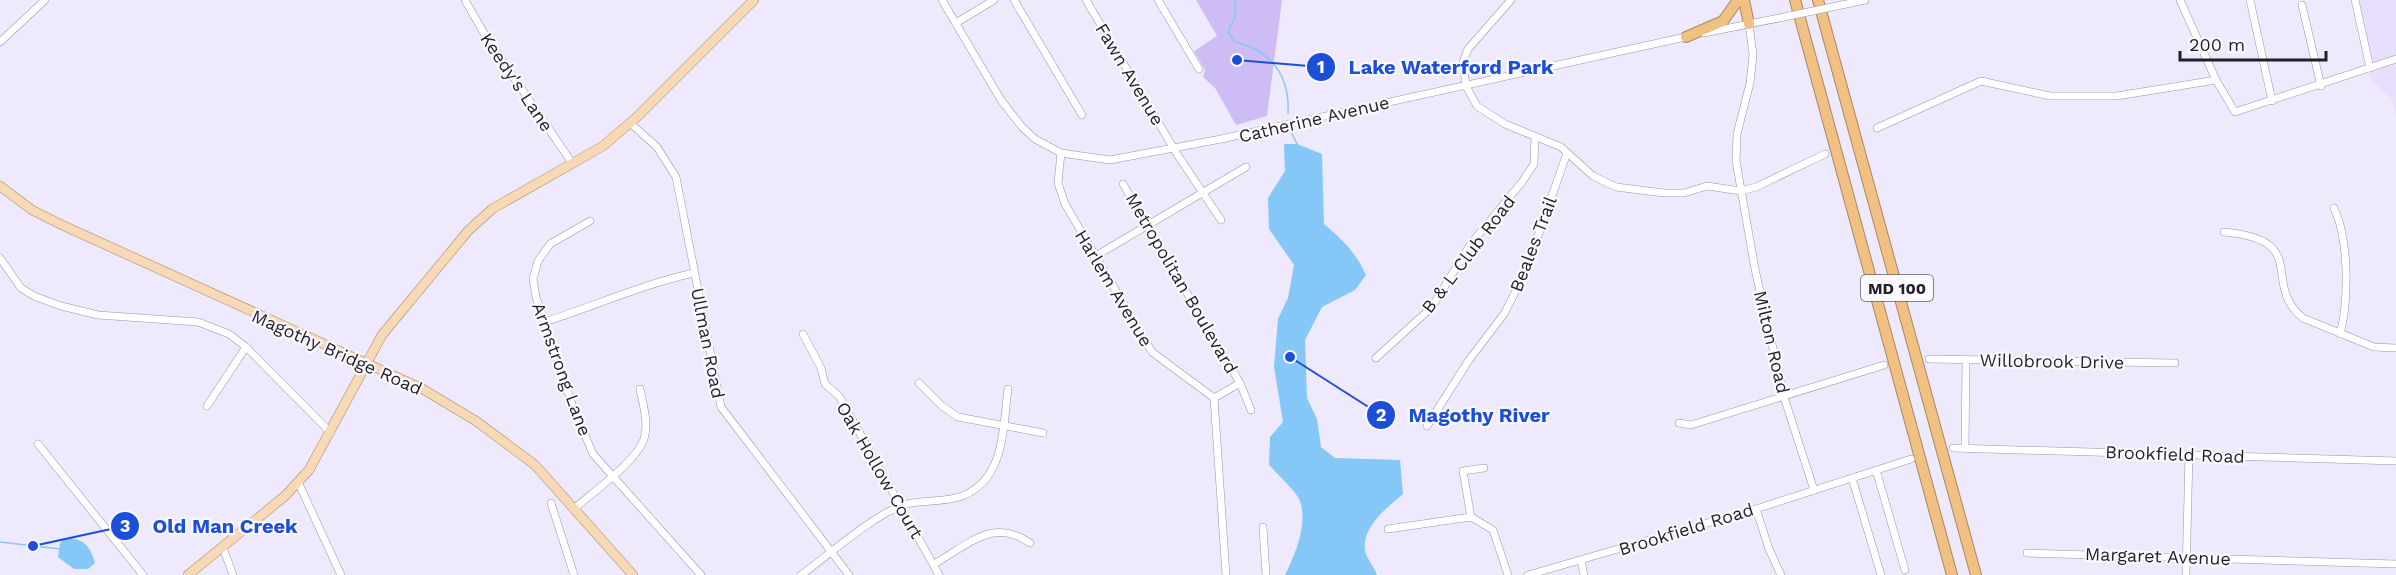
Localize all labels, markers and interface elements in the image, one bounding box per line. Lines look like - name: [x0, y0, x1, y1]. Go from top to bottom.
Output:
- street label: Fawn Avenue: [1091, 19, 1169, 129]
- scale bar: [2180, 24, 2326, 62]
- street label: Keedy's Lane: [476, 29, 558, 135]
- text: 200 m: [2189, 34, 2245, 55]
- callout: Lake Waterford Park: [1306, 48, 1565, 86]
- text: Lake Waterford Park: [1349, 55, 1554, 79]
- text: 1: [1317, 56, 1325, 77]
- street label: Catherine Avenue: [1237, 91, 1391, 147]
- street label: Metropolitan Boulevard: [1122, 189, 1242, 377]
- street label: B & L Club Road: [1417, 191, 1519, 317]
- street label: Beales Trail: [1505, 193, 1561, 295]
- street label: Harlem Avenue: [1071, 226, 1157, 350]
- road number: MD 100: [1861, 275, 1933, 301]
- street label: Ullman Road: [687, 286, 729, 400]
- street label: Milton Road: [1750, 289, 1794, 395]
- street label: Armstrong Lane: [528, 299, 596, 439]
- street label: Magothy Bridge Road: [249, 305, 425, 399]
- street label: Willobrook Drive: [1980, 349, 2124, 373]
- callout: Magothy River: [1366, 396, 1562, 434]
- street label: Oak Hollow Court: [832, 398, 928, 542]
- text: Magothy River: [1408, 403, 1550, 427]
- text: 2: [1376, 404, 1386, 425]
- street label: Brookfield Road: [2105, 441, 2245, 467]
- street label: Brookfield Road: [1616, 499, 1756, 559]
- callout: Old Man Creek: [110, 507, 309, 545]
- text: Old Man Creek: [152, 514, 298, 538]
- text: 3: [120, 515, 130, 536]
- street label: Margaret Avenue: [2085, 543, 2231, 569]

